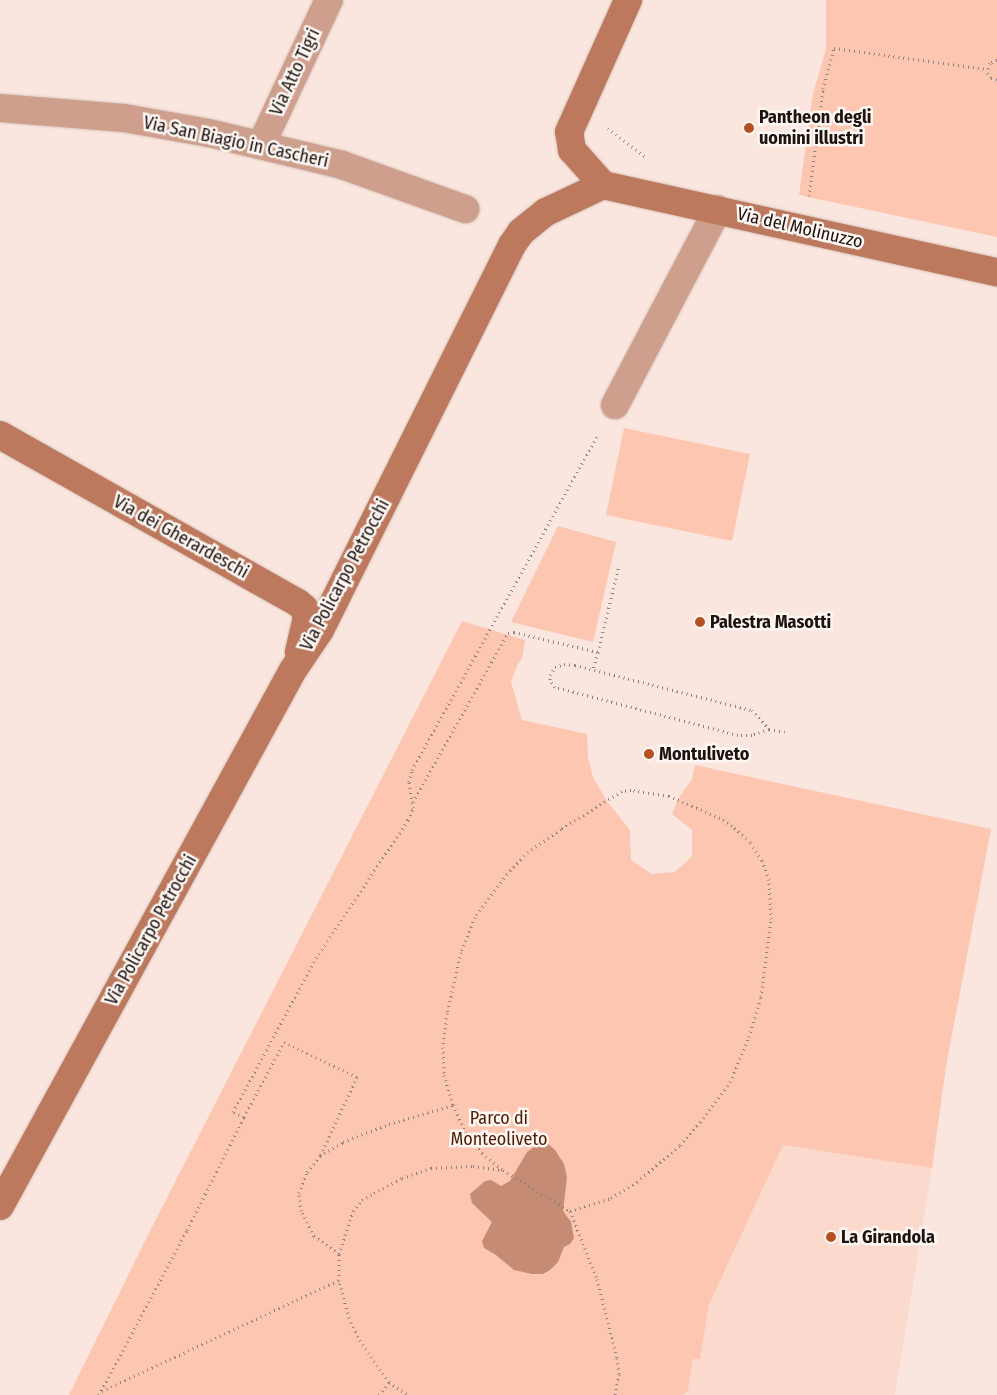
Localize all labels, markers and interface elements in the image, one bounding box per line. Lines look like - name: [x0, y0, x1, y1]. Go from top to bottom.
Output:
- street label: Via Atto Tigri: [265, 25, 325, 119]
- place label: Pantheon degli uomini illustri: [759, 107, 871, 150]
- street label: Via San Biagio in Cascheri: [142, 112, 330, 172]
- marker: Pantheon degli uomini illustri: [743, 122, 755, 134]
- street label: Via del Molinuzzo: [735, 203, 865, 253]
- street label: Via dei Gherardeschi: [110, 491, 252, 583]
- street label: Via Policarpo Petrocchi: [296, 496, 394, 654]
- place label: Palestra Masotti: [710, 611, 831, 633]
- marker: Palestra Masotti: [694, 616, 706, 628]
- place label: Montuliveto: [659, 743, 749, 765]
- marker: Montuliveto: [643, 748, 655, 760]
- street label: Via Policarpo Petrocchi: [101, 851, 201, 1009]
- park label: Parco di Monteoliveto: [451, 1108, 547, 1150]
- place label: La Girandola: [841, 1226, 935, 1248]
- marker: La Girandola: [825, 1231, 837, 1243]

